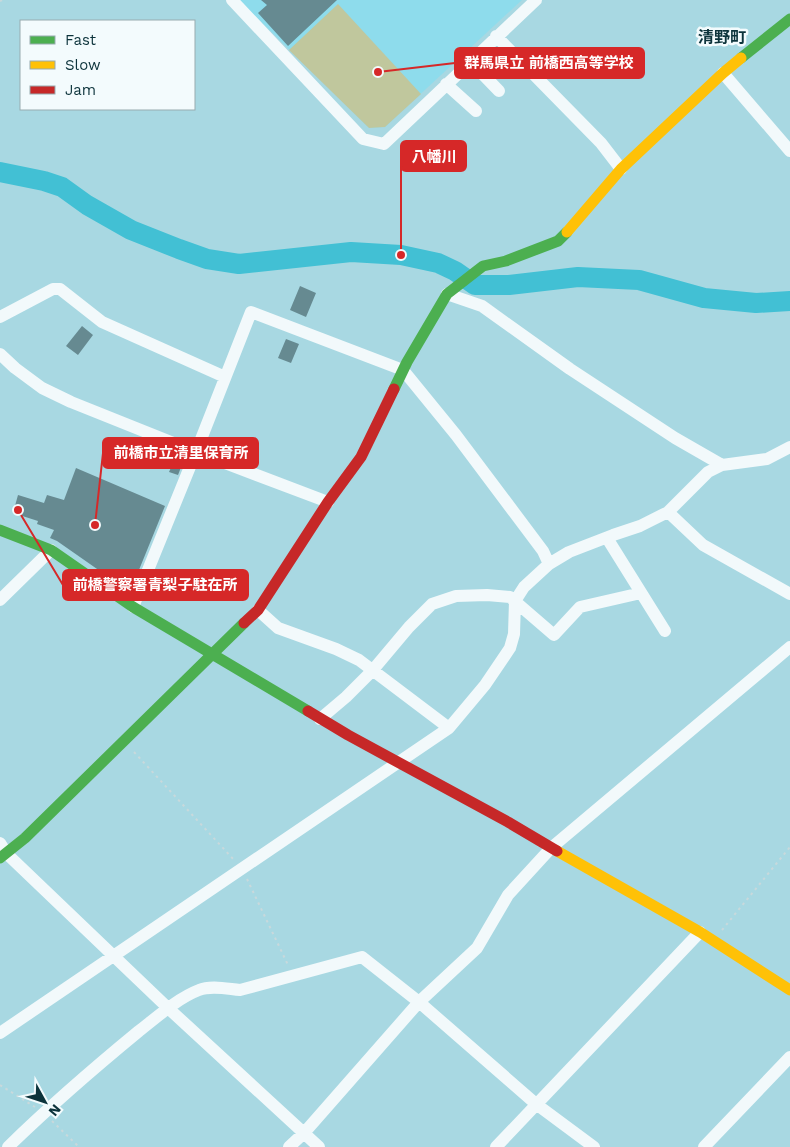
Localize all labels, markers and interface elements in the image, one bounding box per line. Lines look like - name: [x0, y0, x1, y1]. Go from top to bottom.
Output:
- legend: [20, 20, 195, 110]
- district label: 清野町: [698, 28, 746, 47]
- text: Fast: [65, 31, 97, 49]
- callout: 群馬県立 前橋西高等学校: [455, 48, 644, 78]
- text: 群馬県立 前橋西高等学校: [464, 54, 634, 72]
- text: Slow: [65, 56, 101, 74]
- text: Jam: [65, 81, 96, 99]
- callout: 八幡川: [401, 141, 466, 171]
- text: 八幡川: [411, 148, 457, 166]
- callout: 前橋市立清里保育所: [103, 438, 258, 468]
- text: 前橋市立清里保育所: [113, 444, 249, 462]
- callout: 前橋警察署青梨子駐在所: [63, 570, 248, 600]
- text: 前橋警察署青梨子駐在所: [72, 576, 238, 594]
- north arrow: [20, 1077, 70, 1127]
- text: N: [45, 1101, 64, 1119]

